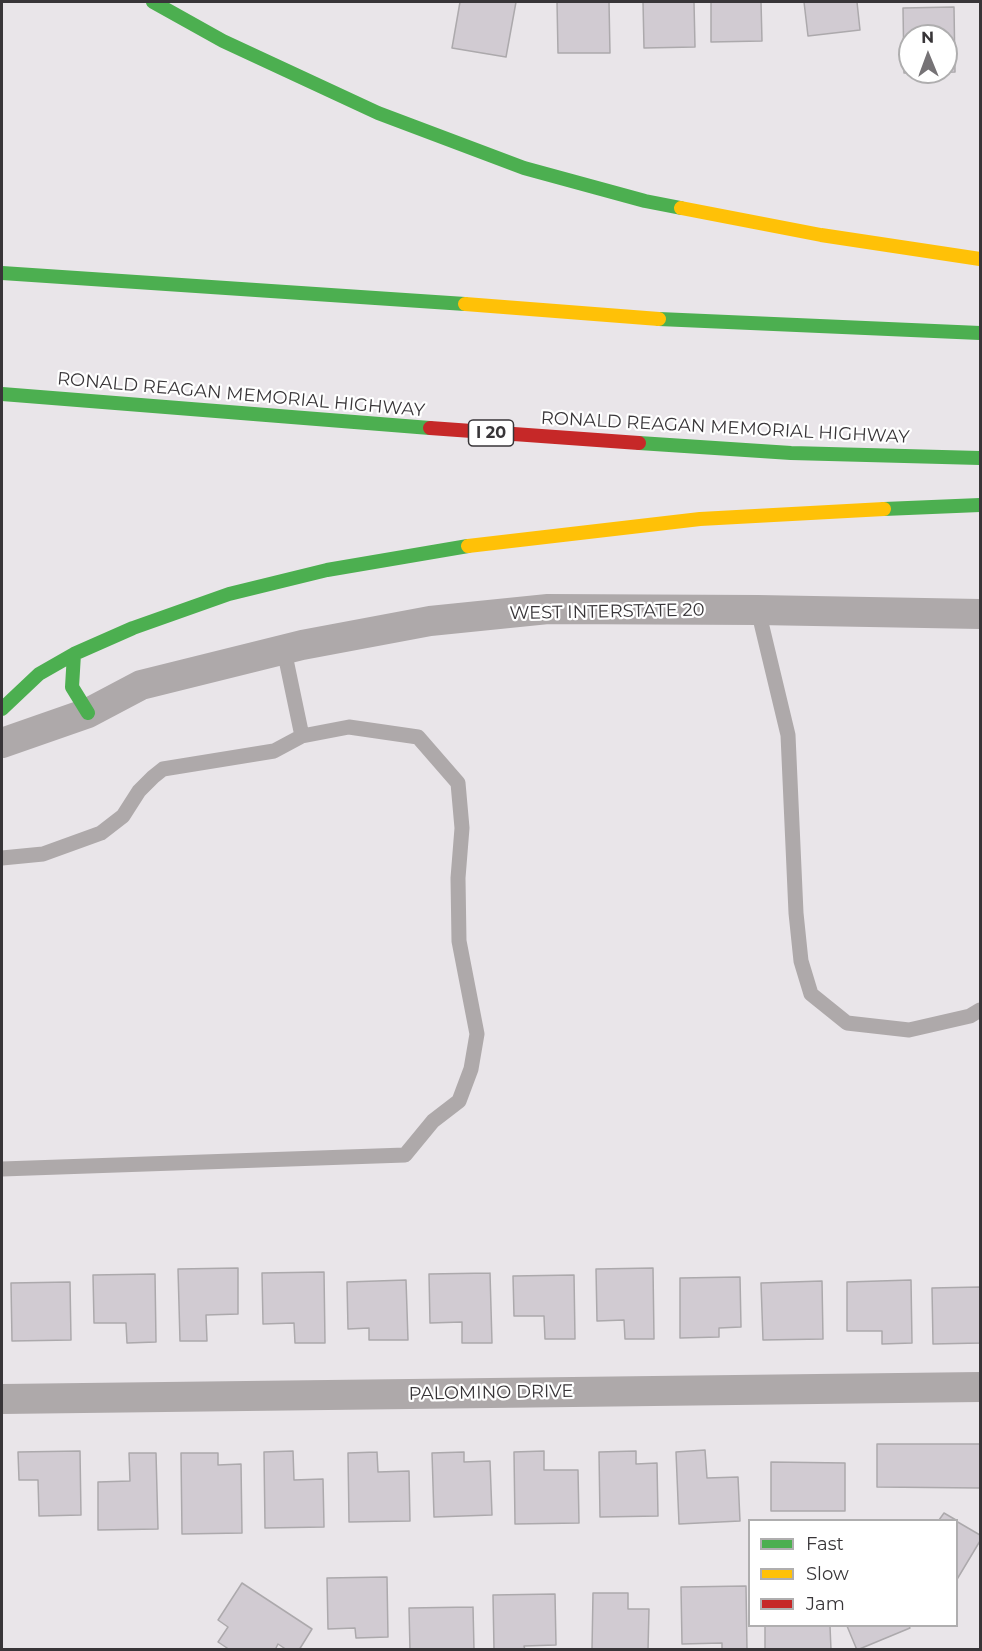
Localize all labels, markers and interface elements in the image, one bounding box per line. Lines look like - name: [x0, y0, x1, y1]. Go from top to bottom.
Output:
- north arrow: [898, 24, 958, 84]
- text: N: [921, 28, 934, 47]
- street label: RONALD REAGAN MEMORIAL HIGHWAY: [56, 368, 426, 422]
- street label: RONALD REAGAN MEMORIAL HIGHWAY: [540, 408, 910, 448]
- road number: I 20: [468, 420, 514, 446]
- street label: WEST INTERSTATE 20: [509, 599, 705, 625]
- street label: PALOMINO DRIVE: [408, 1381, 574, 1405]
- legend: [748, 1519, 958, 1627]
- text: Fast: [806, 1533, 844, 1555]
- text: Slow: [806, 1563, 849, 1585]
- text: Jam: [806, 1593, 845, 1615]

